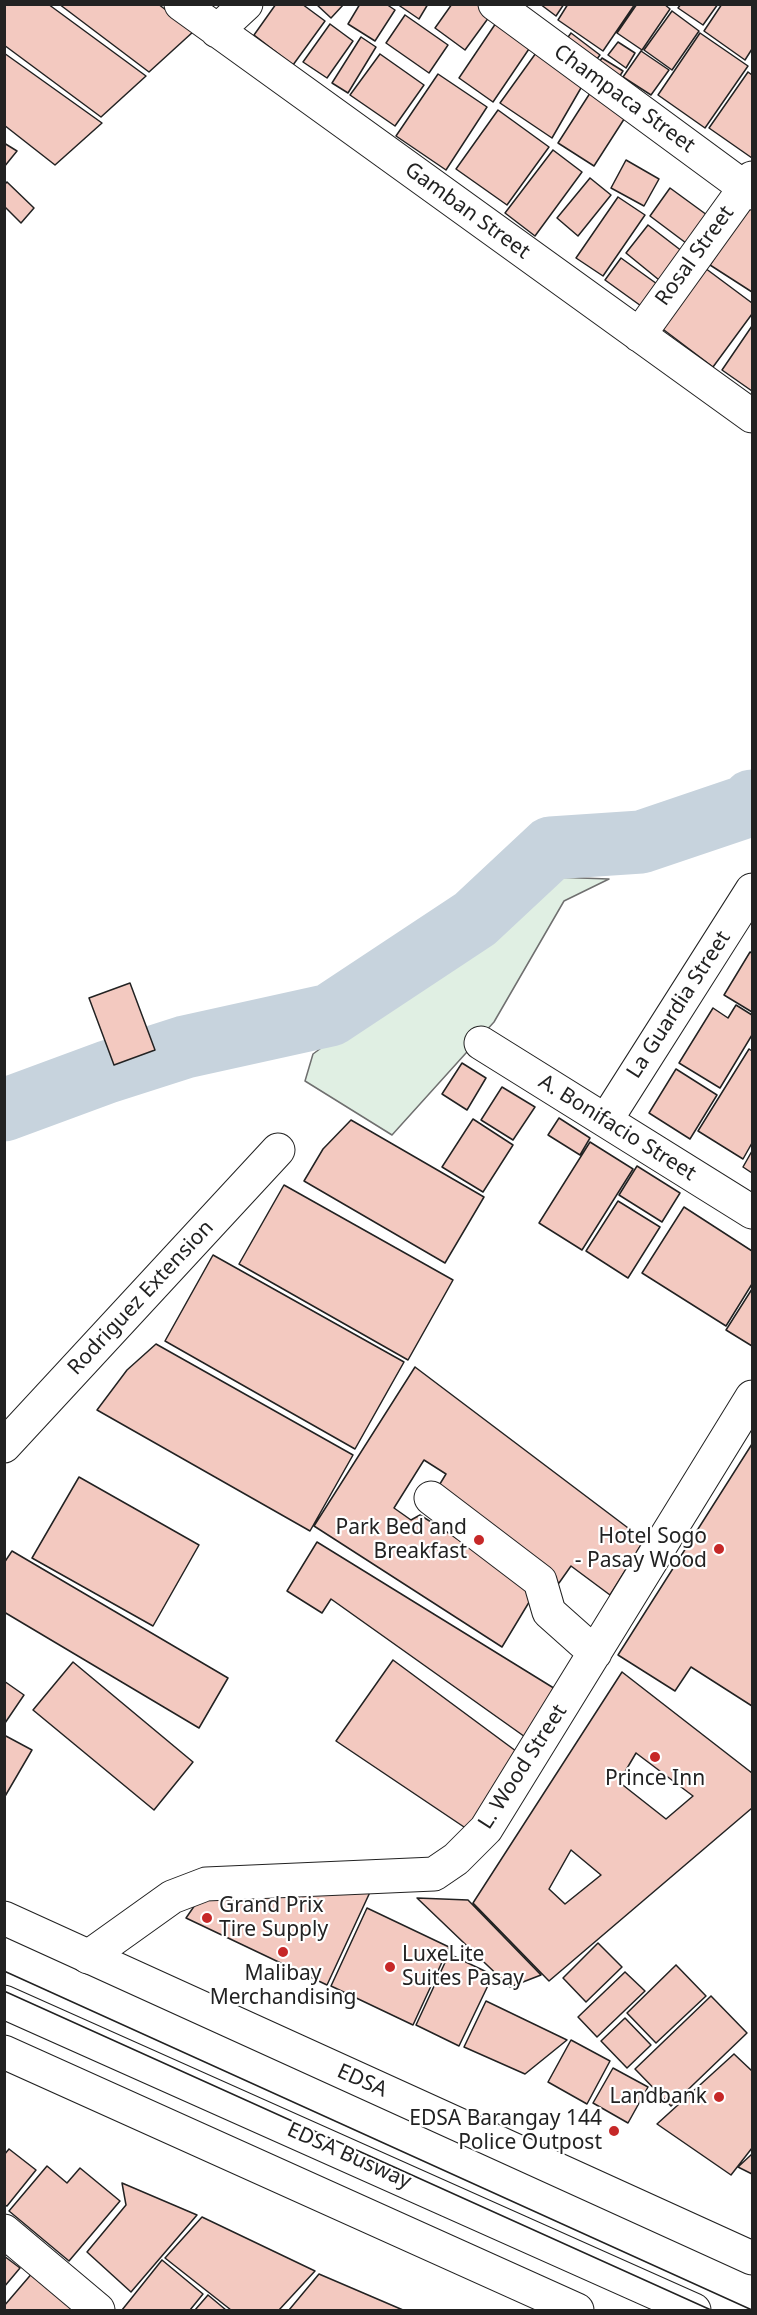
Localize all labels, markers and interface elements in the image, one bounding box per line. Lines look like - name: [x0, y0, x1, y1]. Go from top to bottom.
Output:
- street label: Champaca Street: [549, 39, 699, 159]
- street label: Gamban Street: [400, 157, 534, 265]
- street label: Rosal Street: [650, 201, 740, 311]
- street label: La Guardia Street: [622, 927, 736, 1083]
- street label: A. Bonifacio Street: [534, 1069, 700, 1187]
- street label: Rodriguez Extension: [63, 1216, 219, 1380]
- place label: Park Bed and Breakfast: [336, 1515, 467, 1565]
- place label: Hotel Sogo - Pasay Wood: [575, 1524, 707, 1574]
- marker: Park Bed and Breakfast: [472, 1533, 486, 1547]
- marker: Hotel Sogo - Pasay Wood: [712, 1542, 726, 1556]
- street label: L. Wood Street: [473, 1700, 573, 1834]
- marker: Prince Inn: [648, 1750, 662, 1764]
- place label: Prince Inn: [605, 1766, 705, 1792]
- place label: Grand Prix Tire Supply: [219, 1893, 328, 1943]
- marker: Grand Prix Tire Supply: [200, 1911, 214, 1925]
- place label: LuxeLite Suites Pasay: [402, 1942, 524, 1992]
- marker: Malibay Merchandising: [276, 1945, 290, 1959]
- marker: LuxeLite Suites Pasay: [383, 1960, 397, 1974]
- place label: Malibay Merchandising: [210, 1961, 356, 2011]
- street label: EDSA: [333, 2059, 391, 2103]
- place label: Landbank: [609, 2084, 707, 2110]
- marker: Landbank: [712, 2090, 726, 2104]
- place label: EDSA Barangay 144 Police Outpost: [409, 2106, 602, 2156]
- street label: EDSA Busway: [283, 2117, 415, 2195]
- marker: EDSA Barangay 144 Police Outpost: [607, 2124, 621, 2138]

